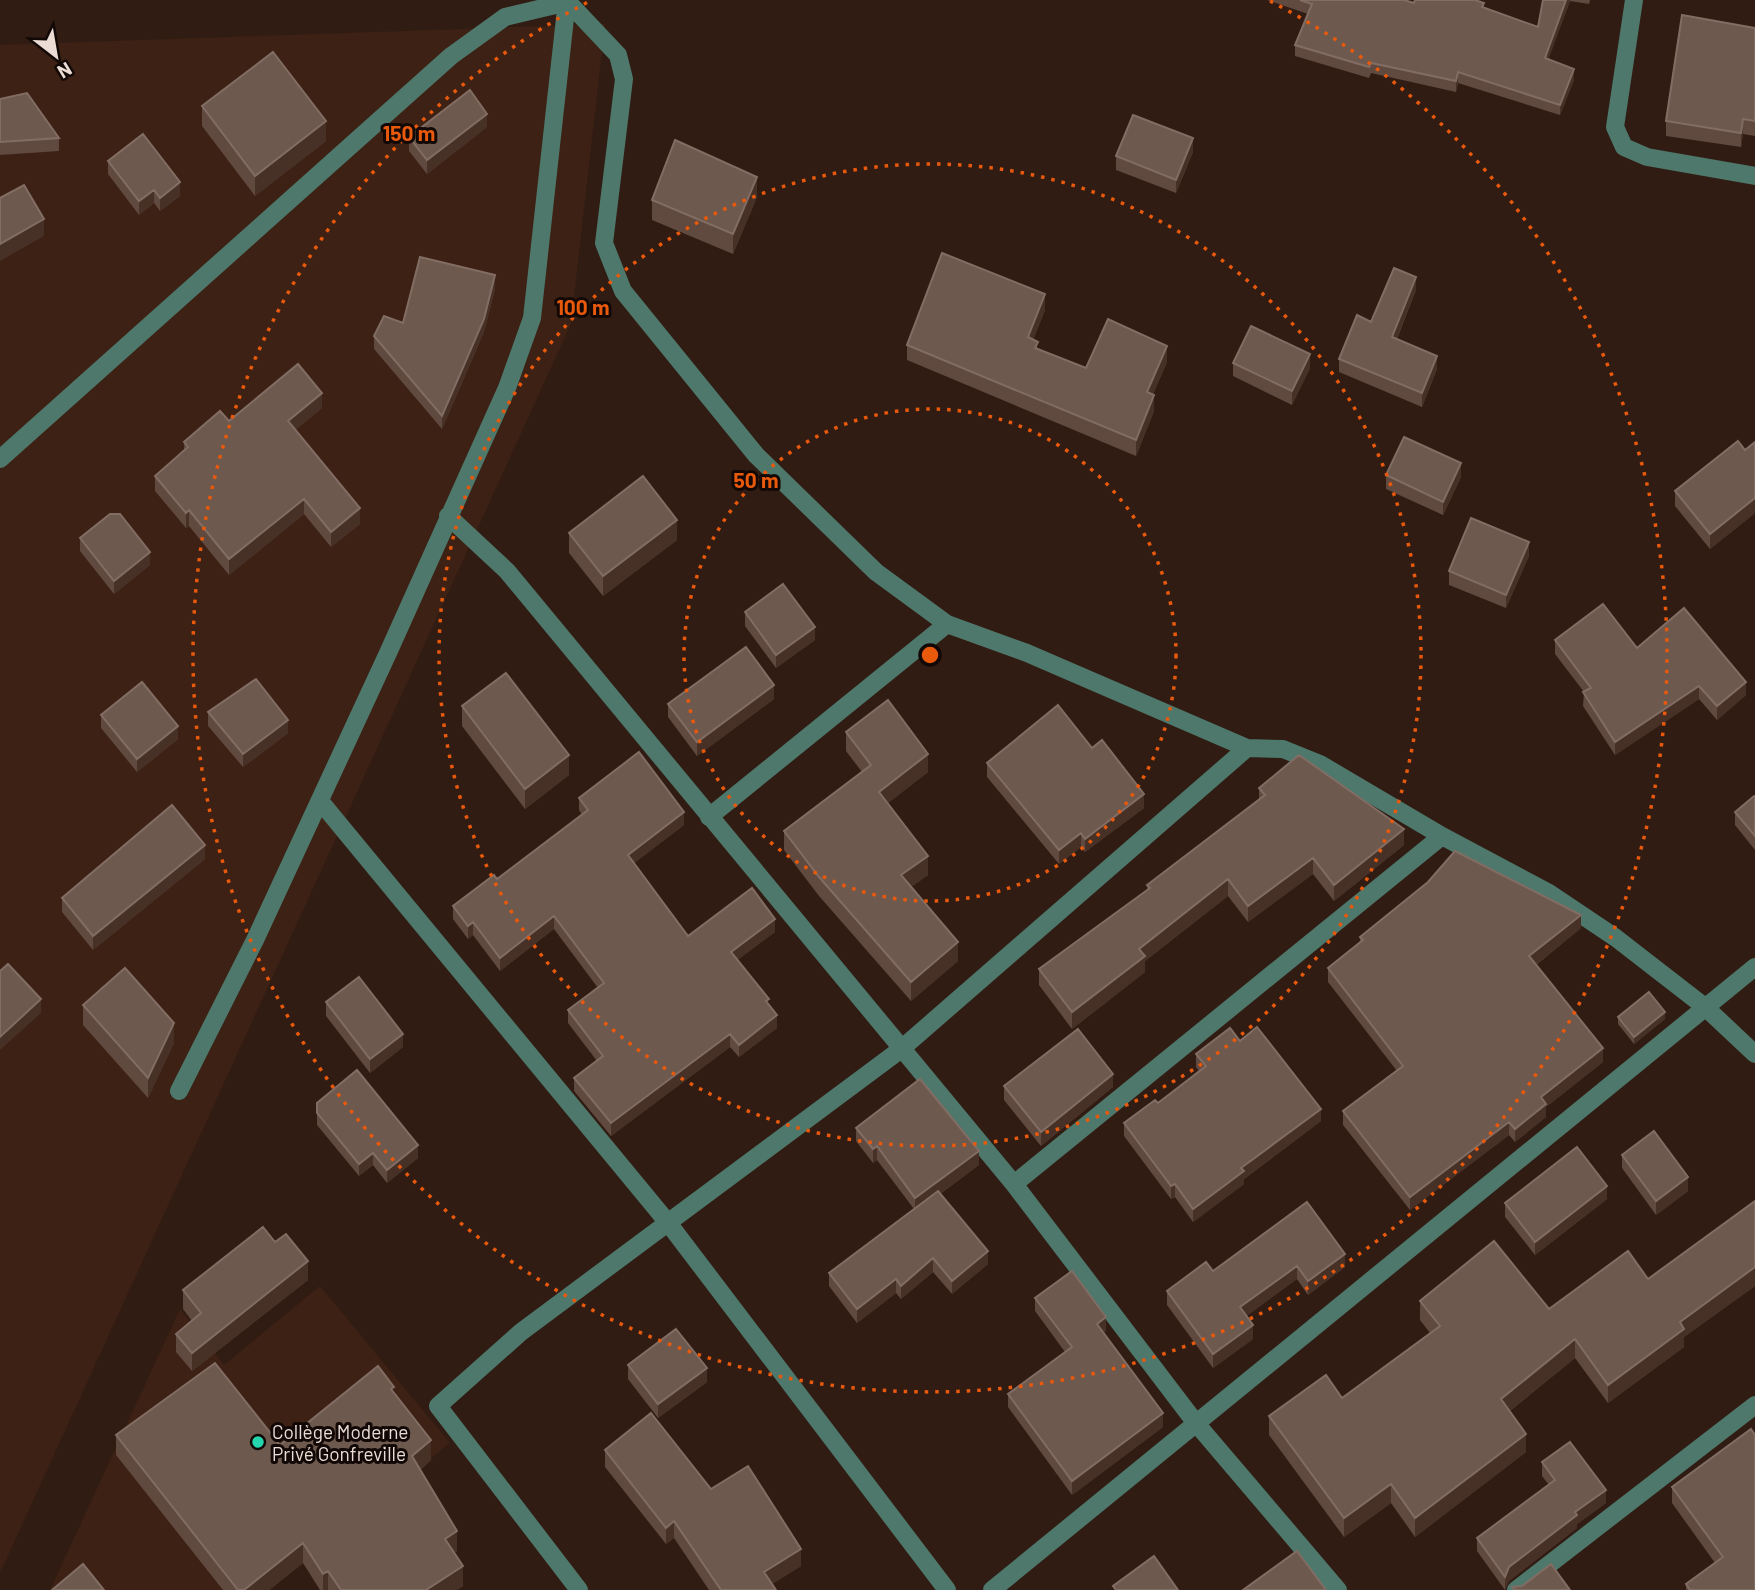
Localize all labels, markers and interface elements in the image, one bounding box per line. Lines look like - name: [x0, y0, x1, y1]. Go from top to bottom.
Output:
- north arrow: [21, 21, 91, 91]
- text: N: [54, 58, 76, 84]
- text: 150 m: [383, 120, 435, 145]
- text: 100 m: [556, 294, 610, 319]
- text: 50 m: [733, 467, 779, 492]
- centre of rings: [918, 643, 942, 667]
- place label: Collège Moderne Privé Gonfreville: [272, 1420, 408, 1465]
- marker: Collège Moderne Privé Gonfreville: [250, 1434, 266, 1450]

